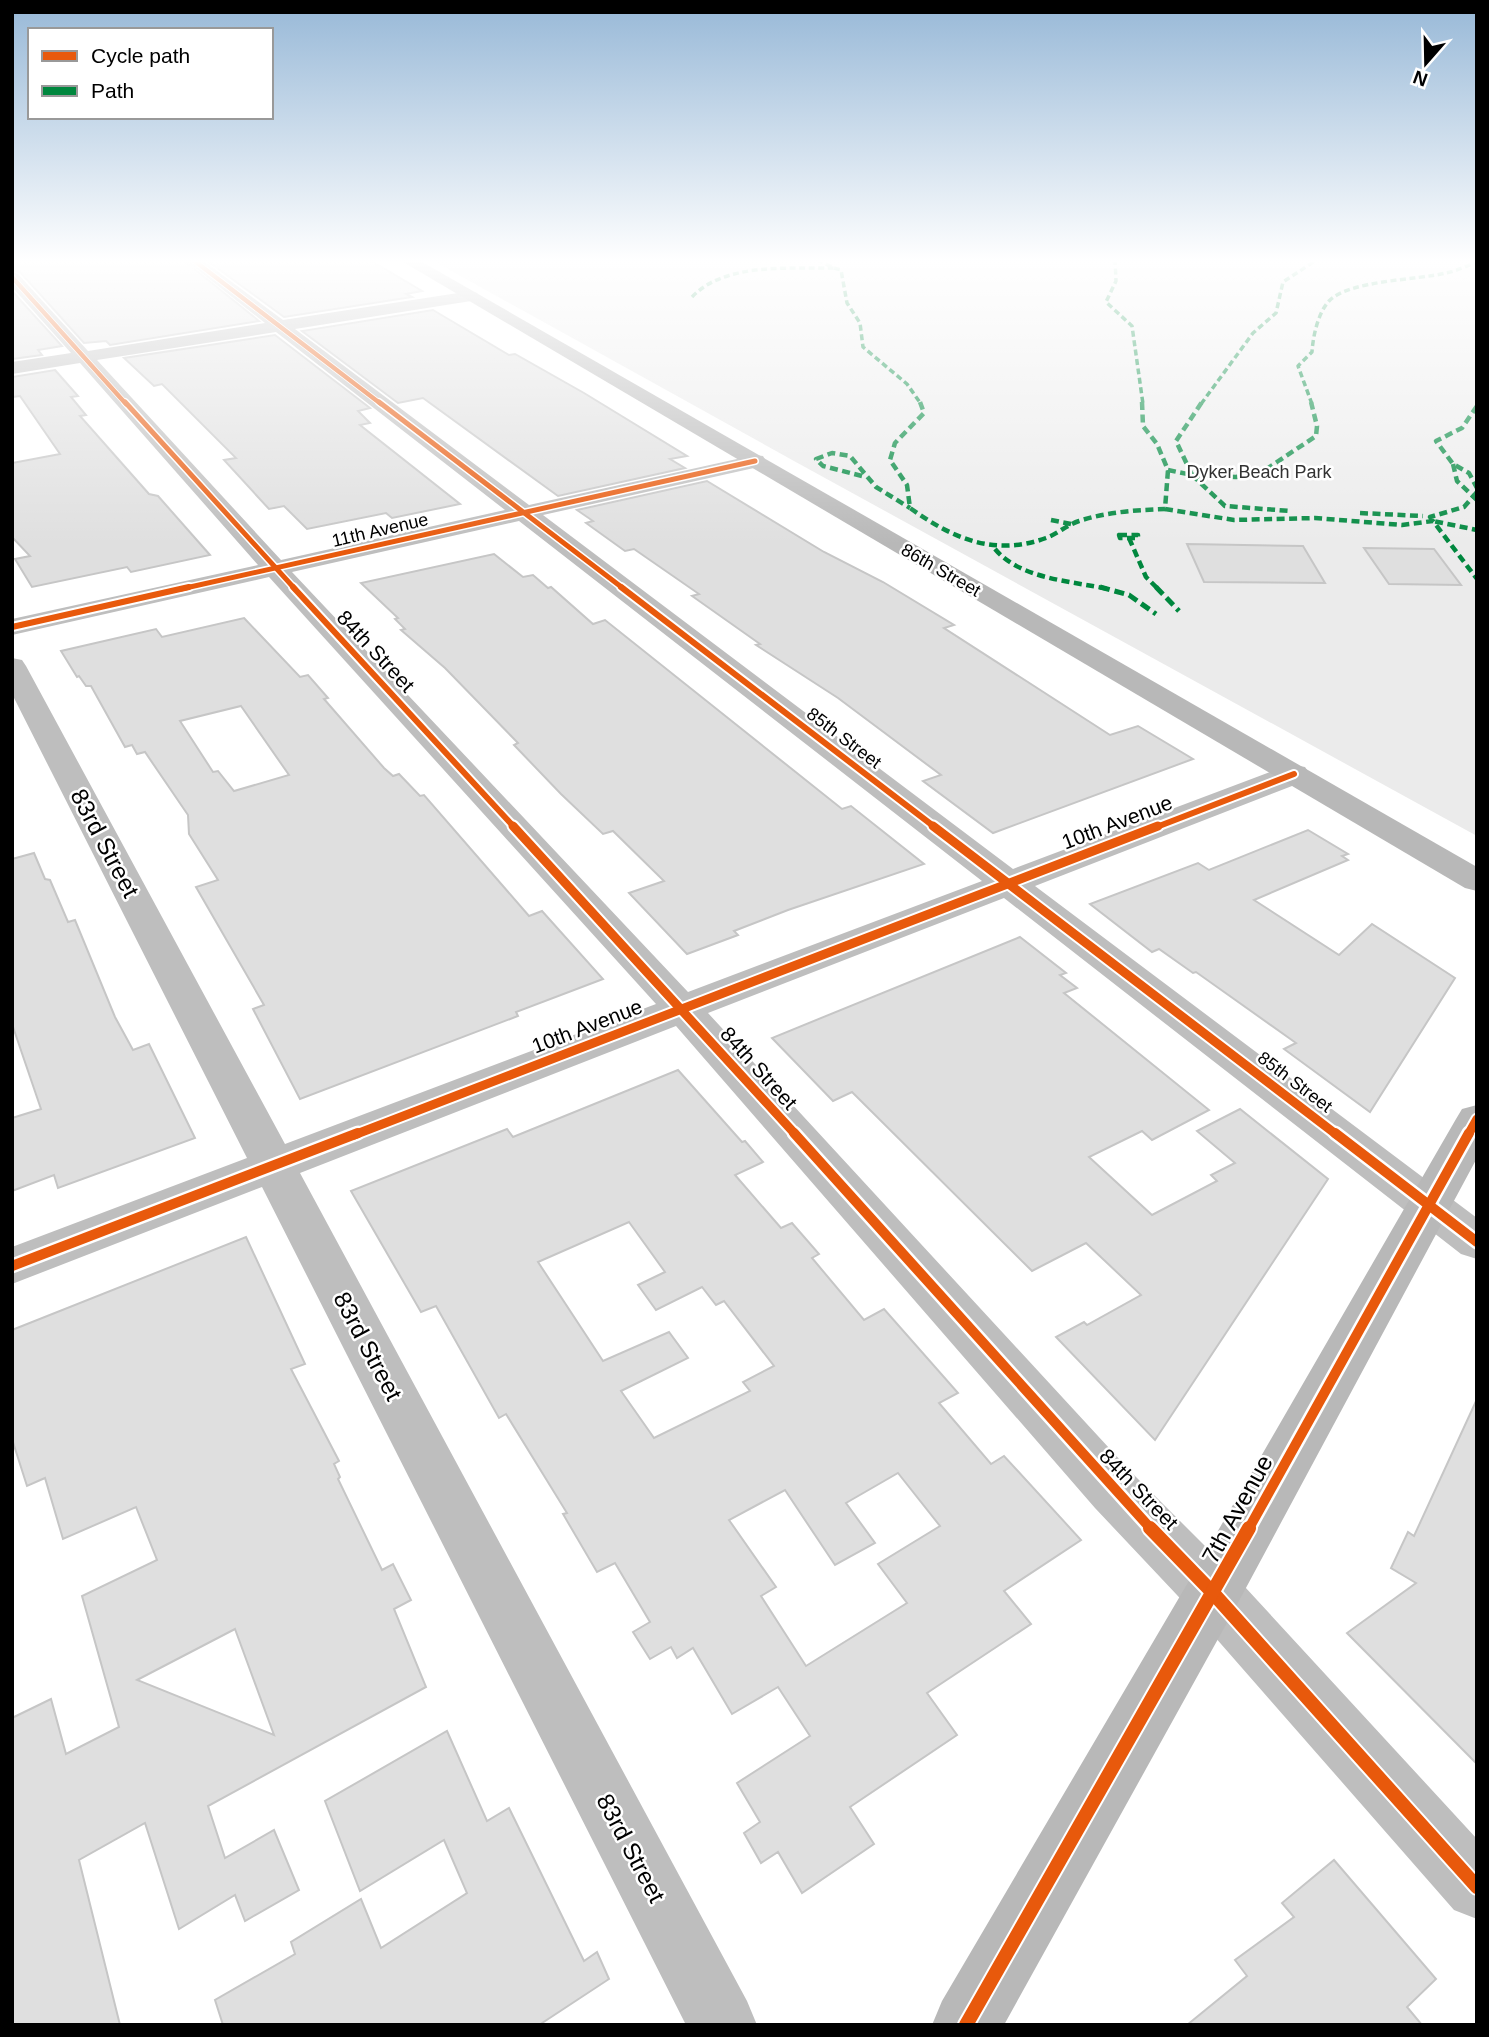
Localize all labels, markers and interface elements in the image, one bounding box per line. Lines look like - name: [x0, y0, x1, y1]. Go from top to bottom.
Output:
- legend: [28, 28, 273, 119]
- north arrow: [1391, 28, 1461, 98]
- text: Cycle path: [91, 44, 190, 67]
- text: N: [1410, 66, 1430, 91]
- text: Path: [91, 79, 134, 102]
- park label: Dyker Beach Park: [1186, 462, 1333, 482]
- street label: 11th Avenue: [330, 509, 430, 551]
- street label: 86th Street: [898, 539, 984, 601]
- street label: 84th Street: [333, 606, 420, 697]
- street label: 85th Street: [803, 704, 885, 772]
- street label: 83rd Street: [65, 784, 145, 902]
- street label: 10th Avenue: [1059, 790, 1175, 854]
- street label: 10th Avenue: [529, 994, 645, 1058]
- street label: 84th Street: [716, 1022, 802, 1114]
- street label: 85th Street: [1254, 1048, 1336, 1116]
- street label: 83rd Street: [328, 1287, 408, 1405]
- street label: 84th Street: [1095, 1444, 1183, 1534]
- street label: 7th Avenue: [1196, 1450, 1278, 1568]
- street label: 83rd Street: [591, 1789, 671, 1907]

